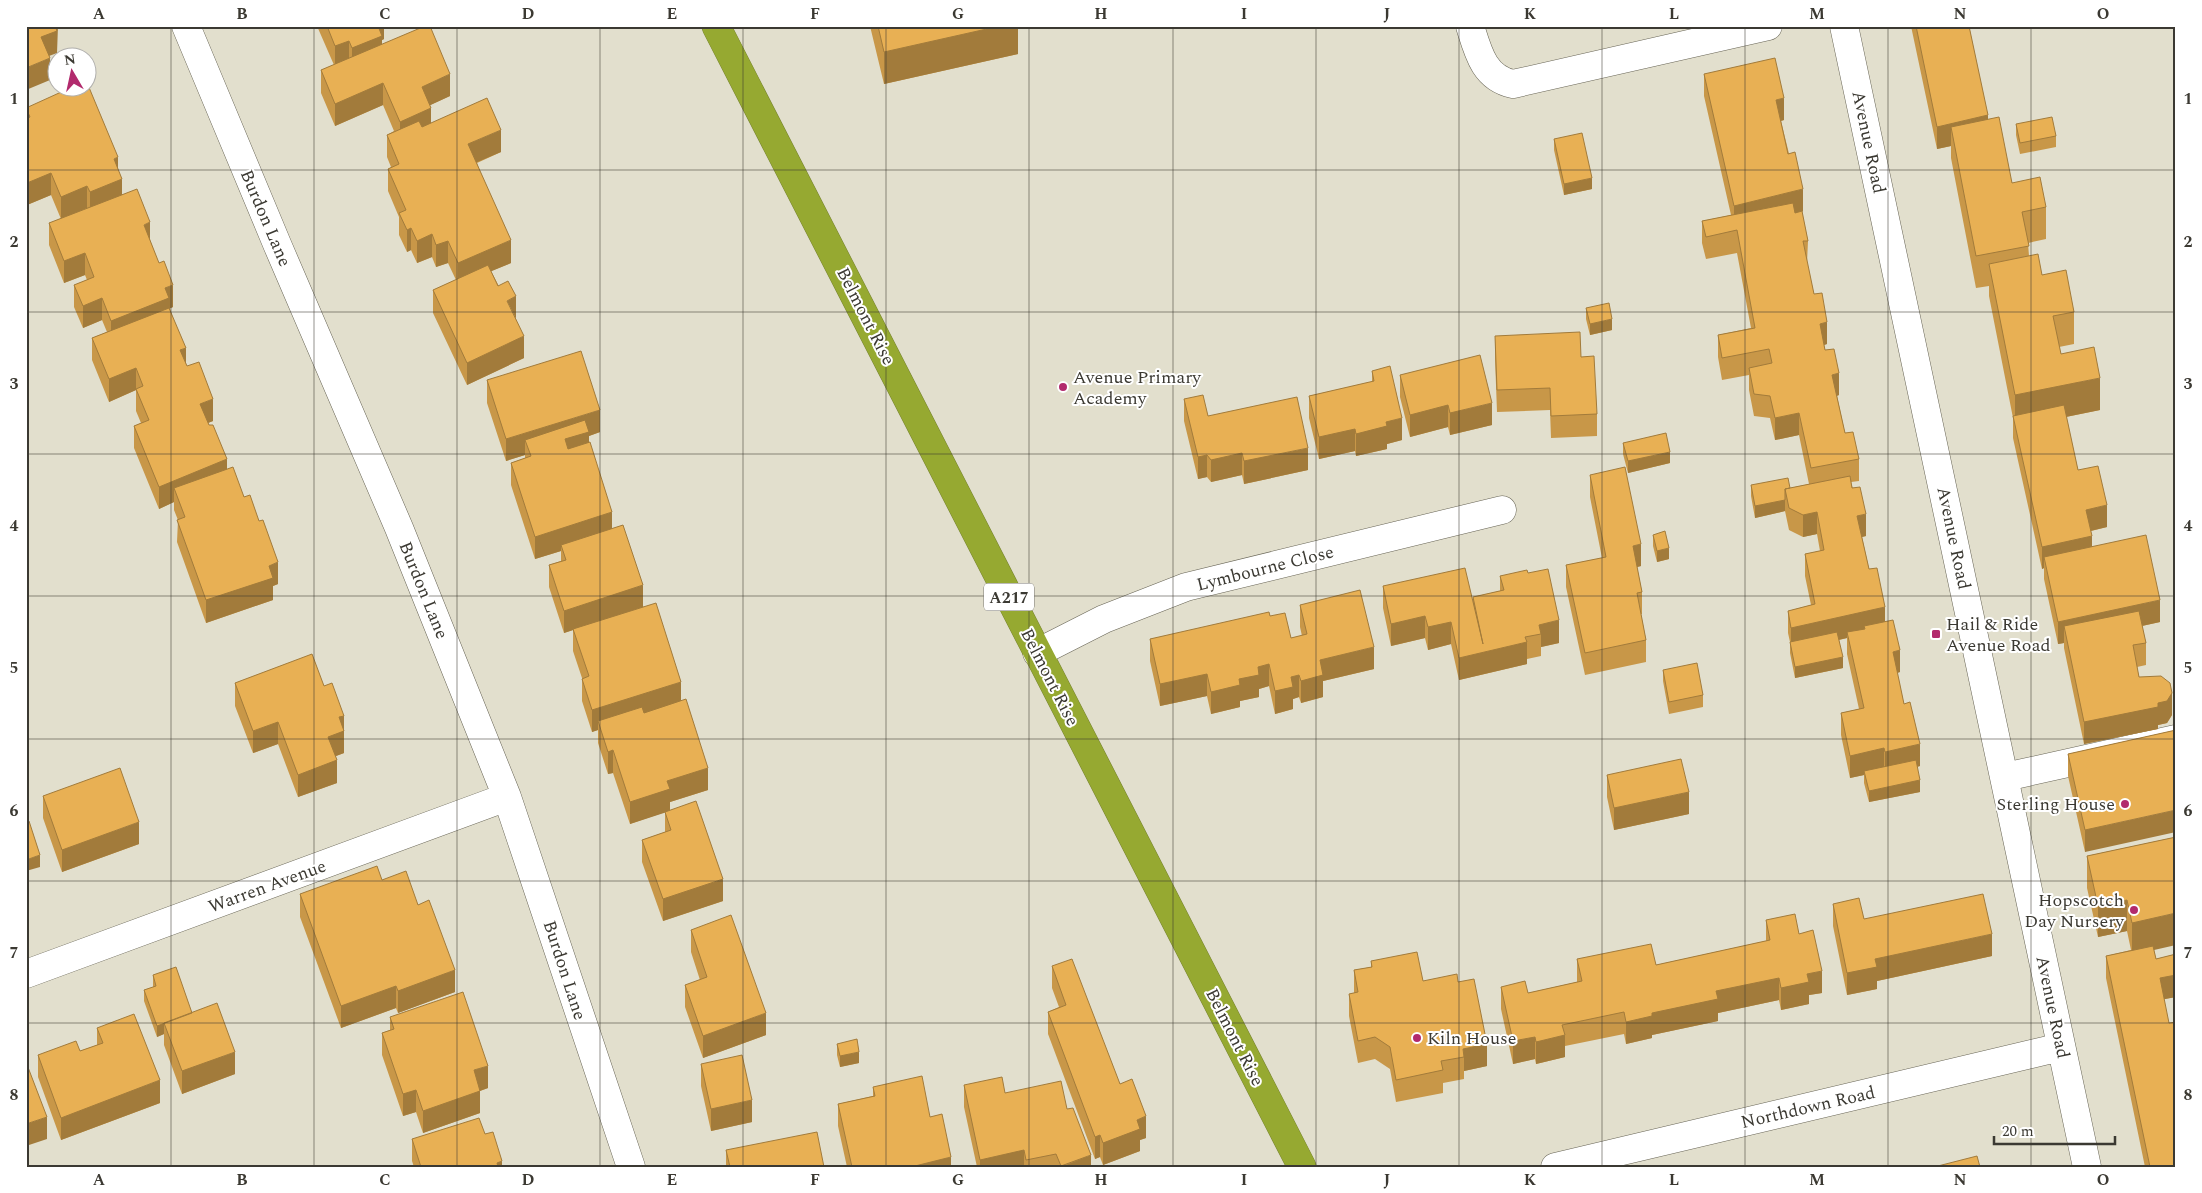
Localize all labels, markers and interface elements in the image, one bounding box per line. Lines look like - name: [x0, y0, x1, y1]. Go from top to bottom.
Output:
- text: A: [93, 2, 106, 26]
- text: B: [236, 2, 248, 26]
- text: C: [379, 2, 391, 26]
- text: D: [522, 2, 535, 26]
- text: E: [667, 2, 677, 26]
- text: F: [810, 2, 820, 26]
- text: G: [952, 2, 964, 26]
- text: H: [1094, 2, 1108, 26]
- text: I: [1241, 2, 1247, 26]
- text: J: [1384, 2, 1391, 26]
- text: K: [1524, 2, 1537, 26]
- text: L: [1669, 2, 1679, 26]
- text: M: [1809, 2, 1825, 26]
- text: N: [1953, 2, 1967, 26]
- text: O: [2097, 2, 2109, 26]
- north arrow: [48, 48, 98, 98]
- text: N: [63, 48, 77, 71]
- text: 1: [10, 87, 18, 111]
- text: 1: [2184, 87, 2192, 111]
- street label: Avenue Road: [1844, 88, 1893, 196]
- street label: Burdon Lane: [233, 165, 298, 271]
- text: 2: [10, 230, 19, 254]
- text: 2: [2184, 230, 2193, 254]
- street label: Belmont Rise: [829, 263, 902, 370]
- place label: Avenue Primary Academy: [1073, 364, 1202, 412]
- text: 3: [10, 372, 19, 396]
- text: 3: [2184, 372, 2193, 396]
- marker: Avenue Primary Academy: [1057, 381, 1069, 393]
- street label: Avenue Road: [1929, 484, 1978, 592]
- text: 4: [10, 514, 19, 538]
- text: 4: [2184, 514, 2193, 538]
- street label: Burdon Lane: [392, 537, 455, 643]
- street label: Lymbourne Close: [1194, 538, 1337, 599]
- road number: A217: [984, 584, 1034, 610]
- place label: Hail & Ride Avenue Road: [1946, 611, 2051, 659]
- street label: Belmont Rise: [1013, 624, 1086, 731]
- marker: Hail & Ride Avenue Road: [1930, 628, 1942, 640]
- text: 5: [10, 656, 18, 680]
- text: 5: [2184, 656, 2192, 680]
- place label: Sterling House: [1997, 791, 2115, 818]
- marker: Sterling House: [2119, 798, 2131, 810]
- text: 6: [10, 799, 19, 823]
- text: 6: [2184, 799, 2193, 823]
- street label: Warren Avenue: [205, 853, 330, 920]
- place label: Hopscotch Day Nursery: [2024, 887, 2125, 935]
- marker: Hopscotch Day Nursery: [2128, 904, 2140, 916]
- street label: Burdon Lane: [536, 917, 593, 1023]
- text: 7: [10, 941, 19, 965]
- text: 7: [2184, 941, 2193, 965]
- street label: Avenue Road: [2028, 953, 2077, 1061]
- street label: Belmont Rise: [1198, 984, 1271, 1091]
- place label: Kiln House: [1427, 1025, 1517, 1052]
- marker: Kiln House: [1411, 1032, 1423, 1044]
- street label: Northdown Road: [1738, 1079, 1878, 1136]
- text: 8: [10, 1083, 19, 1107]
- text: 8: [2184, 1083, 2193, 1107]
- scale bar: [1994, 1113, 2116, 1145]
- text: 20 m: [2002, 1120, 2034, 1143]
- text: A: [93, 1168, 106, 1192]
- text: B: [236, 1168, 248, 1192]
- text: C: [379, 1168, 391, 1192]
- text: D: [522, 1168, 535, 1192]
- text: E: [667, 1168, 677, 1192]
- text: F: [810, 1168, 820, 1192]
- text: G: [952, 1168, 964, 1192]
- text: H: [1094, 1168, 1108, 1192]
- text: I: [1241, 1168, 1247, 1192]
- text: J: [1384, 1168, 1391, 1192]
- text: K: [1524, 1168, 1537, 1192]
- text: L: [1669, 1168, 1679, 1192]
- text: M: [1809, 1168, 1825, 1192]
- text: N: [1953, 1168, 1967, 1192]
- text: O: [2097, 1168, 2109, 1192]

